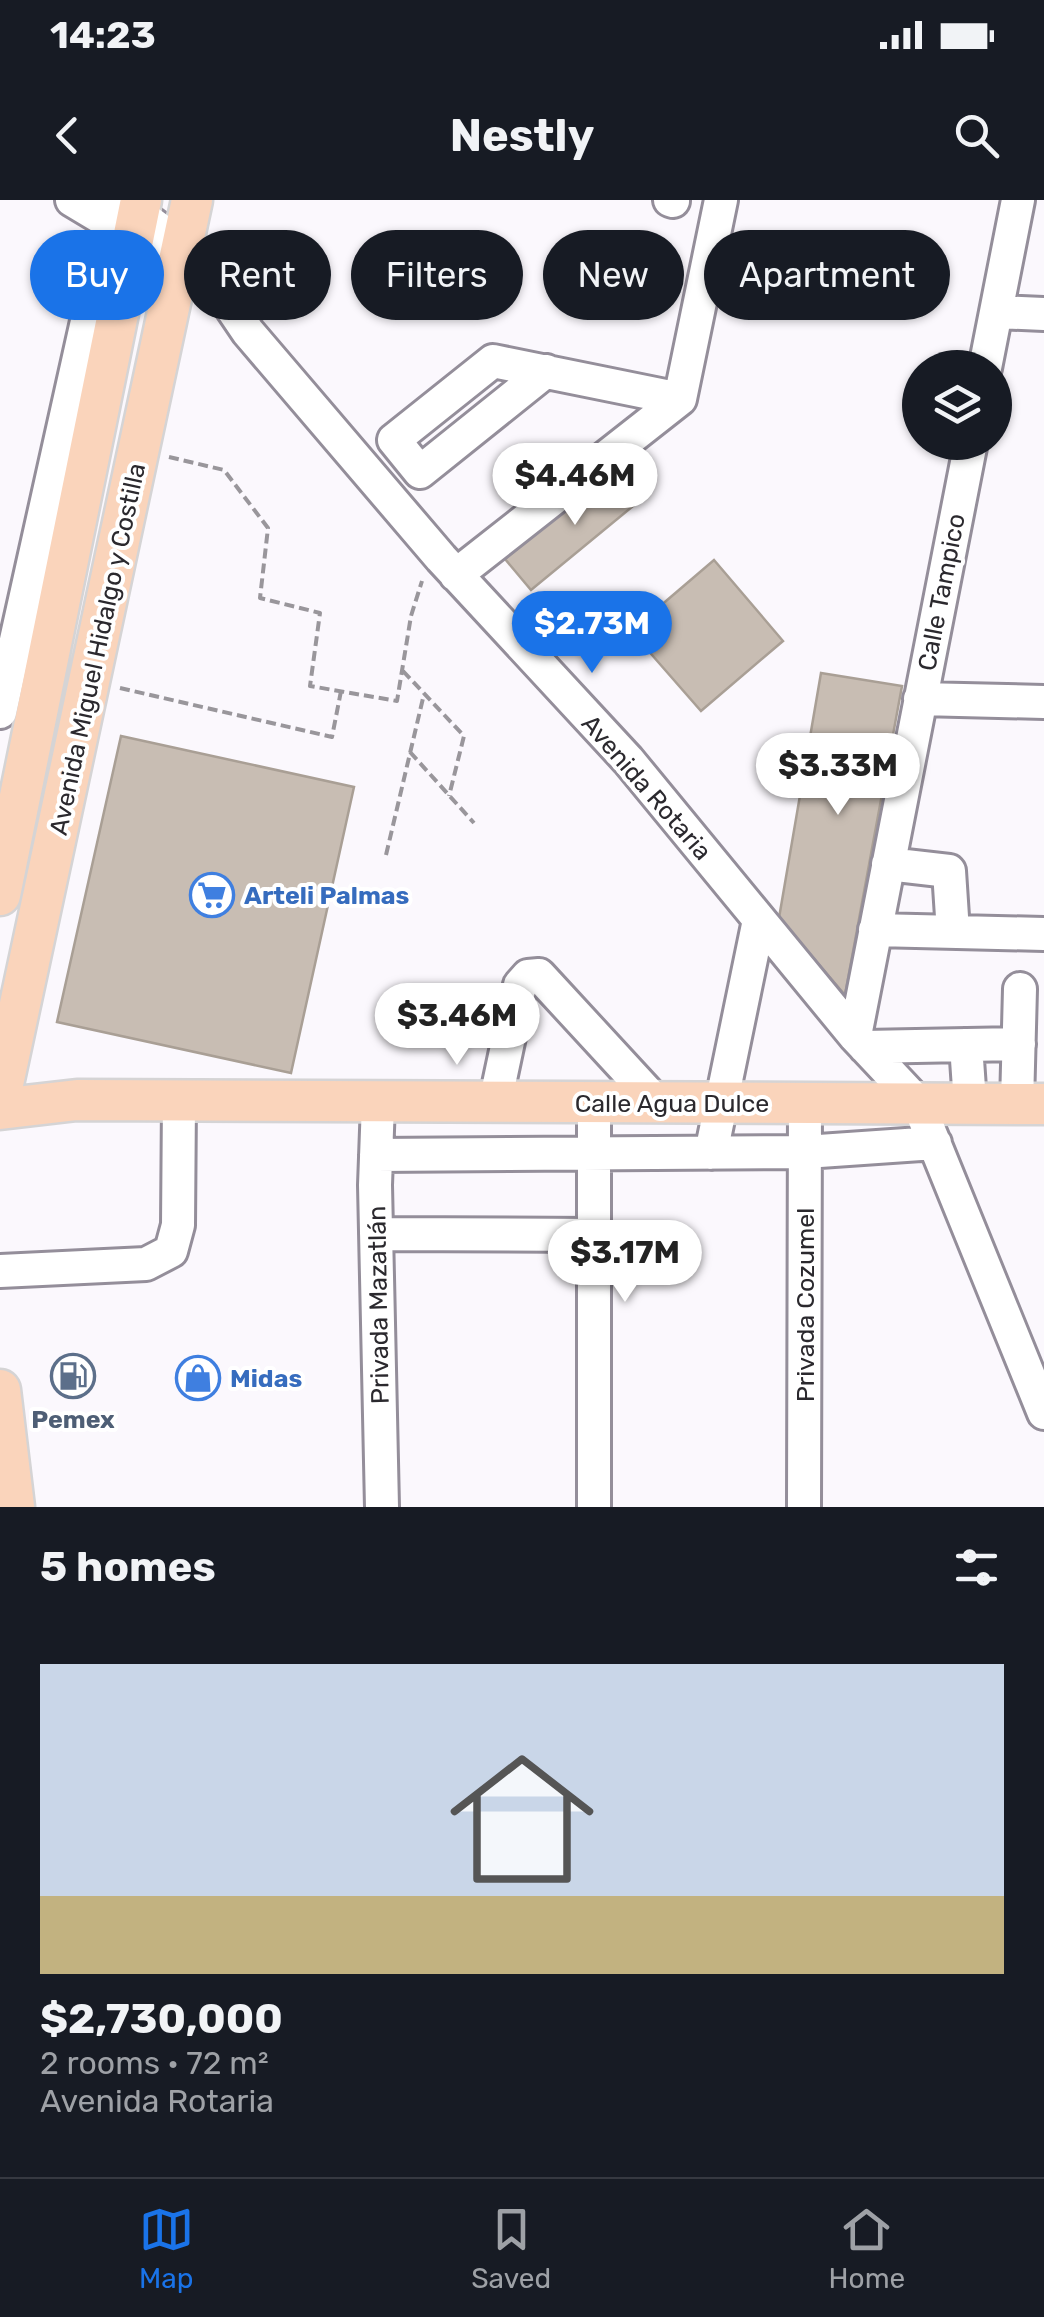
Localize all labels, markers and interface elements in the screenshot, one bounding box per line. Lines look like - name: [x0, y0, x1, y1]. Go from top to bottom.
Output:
- text: 14:23: [50, 12, 156, 58]
- icon: back: [40, 108, 95, 163]
- icon: search: [949, 108, 1004, 163]
- text: Nestly: [450, 109, 594, 162]
- chip: Buy: [30, 230, 164, 320]
- chip: Rent: [184, 230, 331, 320]
- chip: Filters: [351, 230, 523, 320]
- chip: New: [543, 230, 684, 320]
- chip: Apartment: [704, 230, 950, 320]
- map controls: [902, 350, 1012, 460]
- button: layers: [902, 350, 1012, 460]
- pin: $4.46M: [494, 443, 656, 528]
- text: $4.46M: [514, 456, 636, 494]
- street label: Avenida Miguel Hidalgo y Costilla: [44, 460, 151, 838]
- street label: Calle Tampico: [912, 511, 971, 673]
- pin: $2.73M: [511, 591, 673, 676]
- text: $2.73M: [534, 604, 650, 642]
- street label: Avenida Rotaria: [576, 709, 718, 866]
- pin: $3.33M: [757, 733, 919, 818]
- text: $3.33M: [778, 746, 898, 784]
- supermarket icon: Arteli Palmas: [189, 872, 235, 918]
- place label: Arteli Palmas: [244, 881, 410, 910]
- pin: $3.46M: [376, 983, 538, 1068]
- text: $3.46M: [397, 996, 517, 1034]
- street label: Calle Agua Dulce: [575, 1089, 769, 1118]
- street label: Privada Mazatlán: [362, 1206, 395, 1404]
- street label: Privada Cozumel: [791, 1208, 820, 1402]
- pin: $3.17M: [544, 1220, 706, 1305]
- text: $3.17M: [570, 1233, 680, 1271]
- fuel station icon: Pemex: [50, 1353, 96, 1399]
- shop icon: Midas: [175, 1355, 221, 1401]
- place label: Midas: [230, 1364, 302, 1393]
- place label: Pemex: [31, 1405, 115, 1434]
- icon: filters: [949, 1540, 1004, 1595]
- text: 5 homes: [40, 1542, 216, 1592]
- icon: home: [432, 1729, 612, 1909]
- text: $2,730,000: [40, 1994, 283, 2044]
- text: 2 rooms · 72 m²: [40, 2044, 269, 2082]
- text: Avenida Rotaria: [40, 2082, 274, 2120]
- tab: Map: [139, 2202, 194, 2295]
- tab: Saved: [471, 2202, 551, 2295]
- tab: Home: [829, 2202, 905, 2295]

